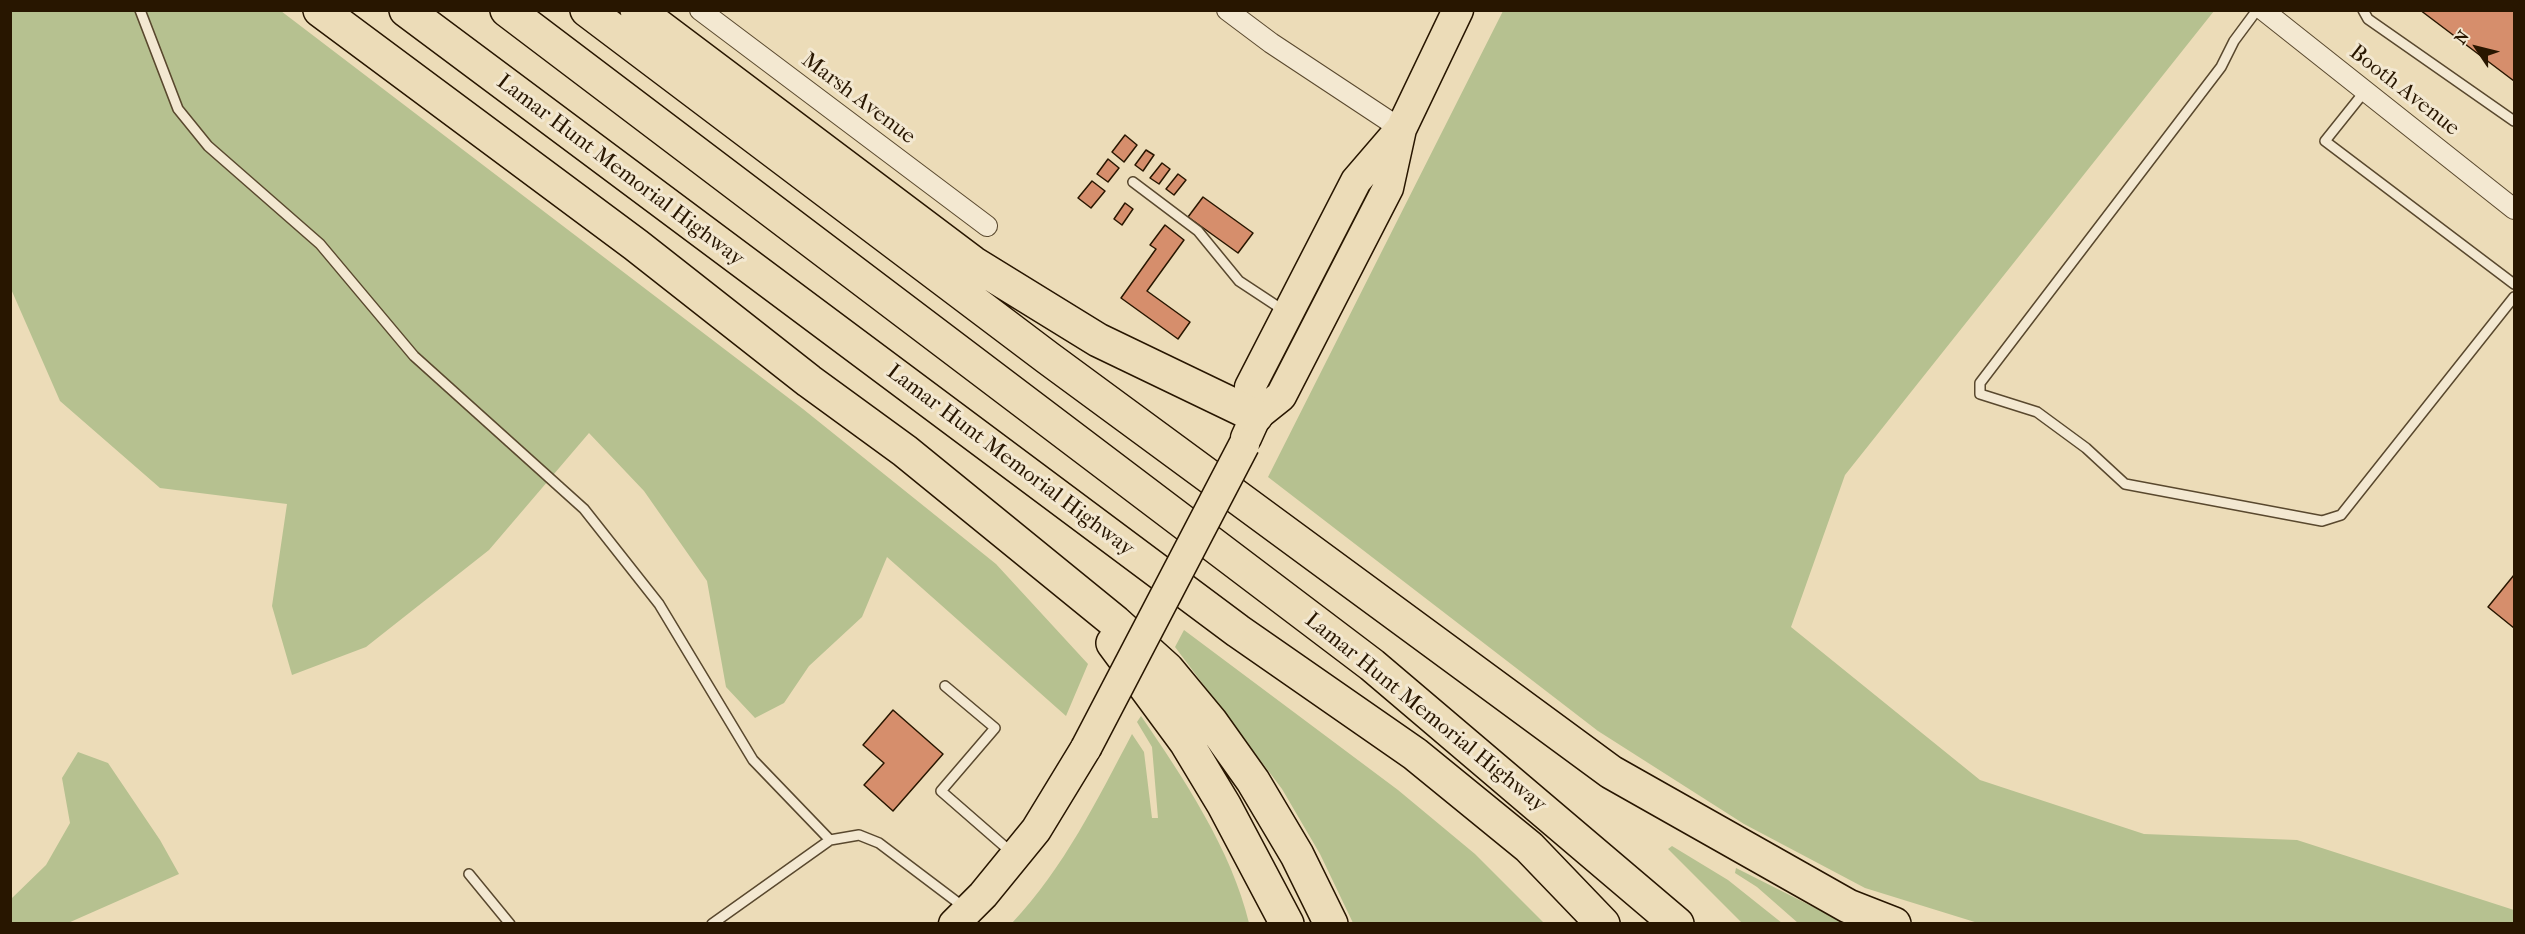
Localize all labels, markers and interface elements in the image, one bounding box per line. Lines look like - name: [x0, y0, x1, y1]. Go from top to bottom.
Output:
- north arrow: [2447, 18, 2507, 78]
- text: N: [2451, 27, 2473, 48]
- street label: Booth Avenue: [2344, 40, 2464, 142]
- street label: Marsh Avenue: [796, 48, 920, 150]
- street label: Lamar Hunt Memorial Highway: [491, 69, 749, 273]
- street label: Lamar Hunt Memorial Highway: [881, 359, 1139, 563]
- street label: Lamar Hunt Memorial Highway: [1299, 607, 1551, 819]

